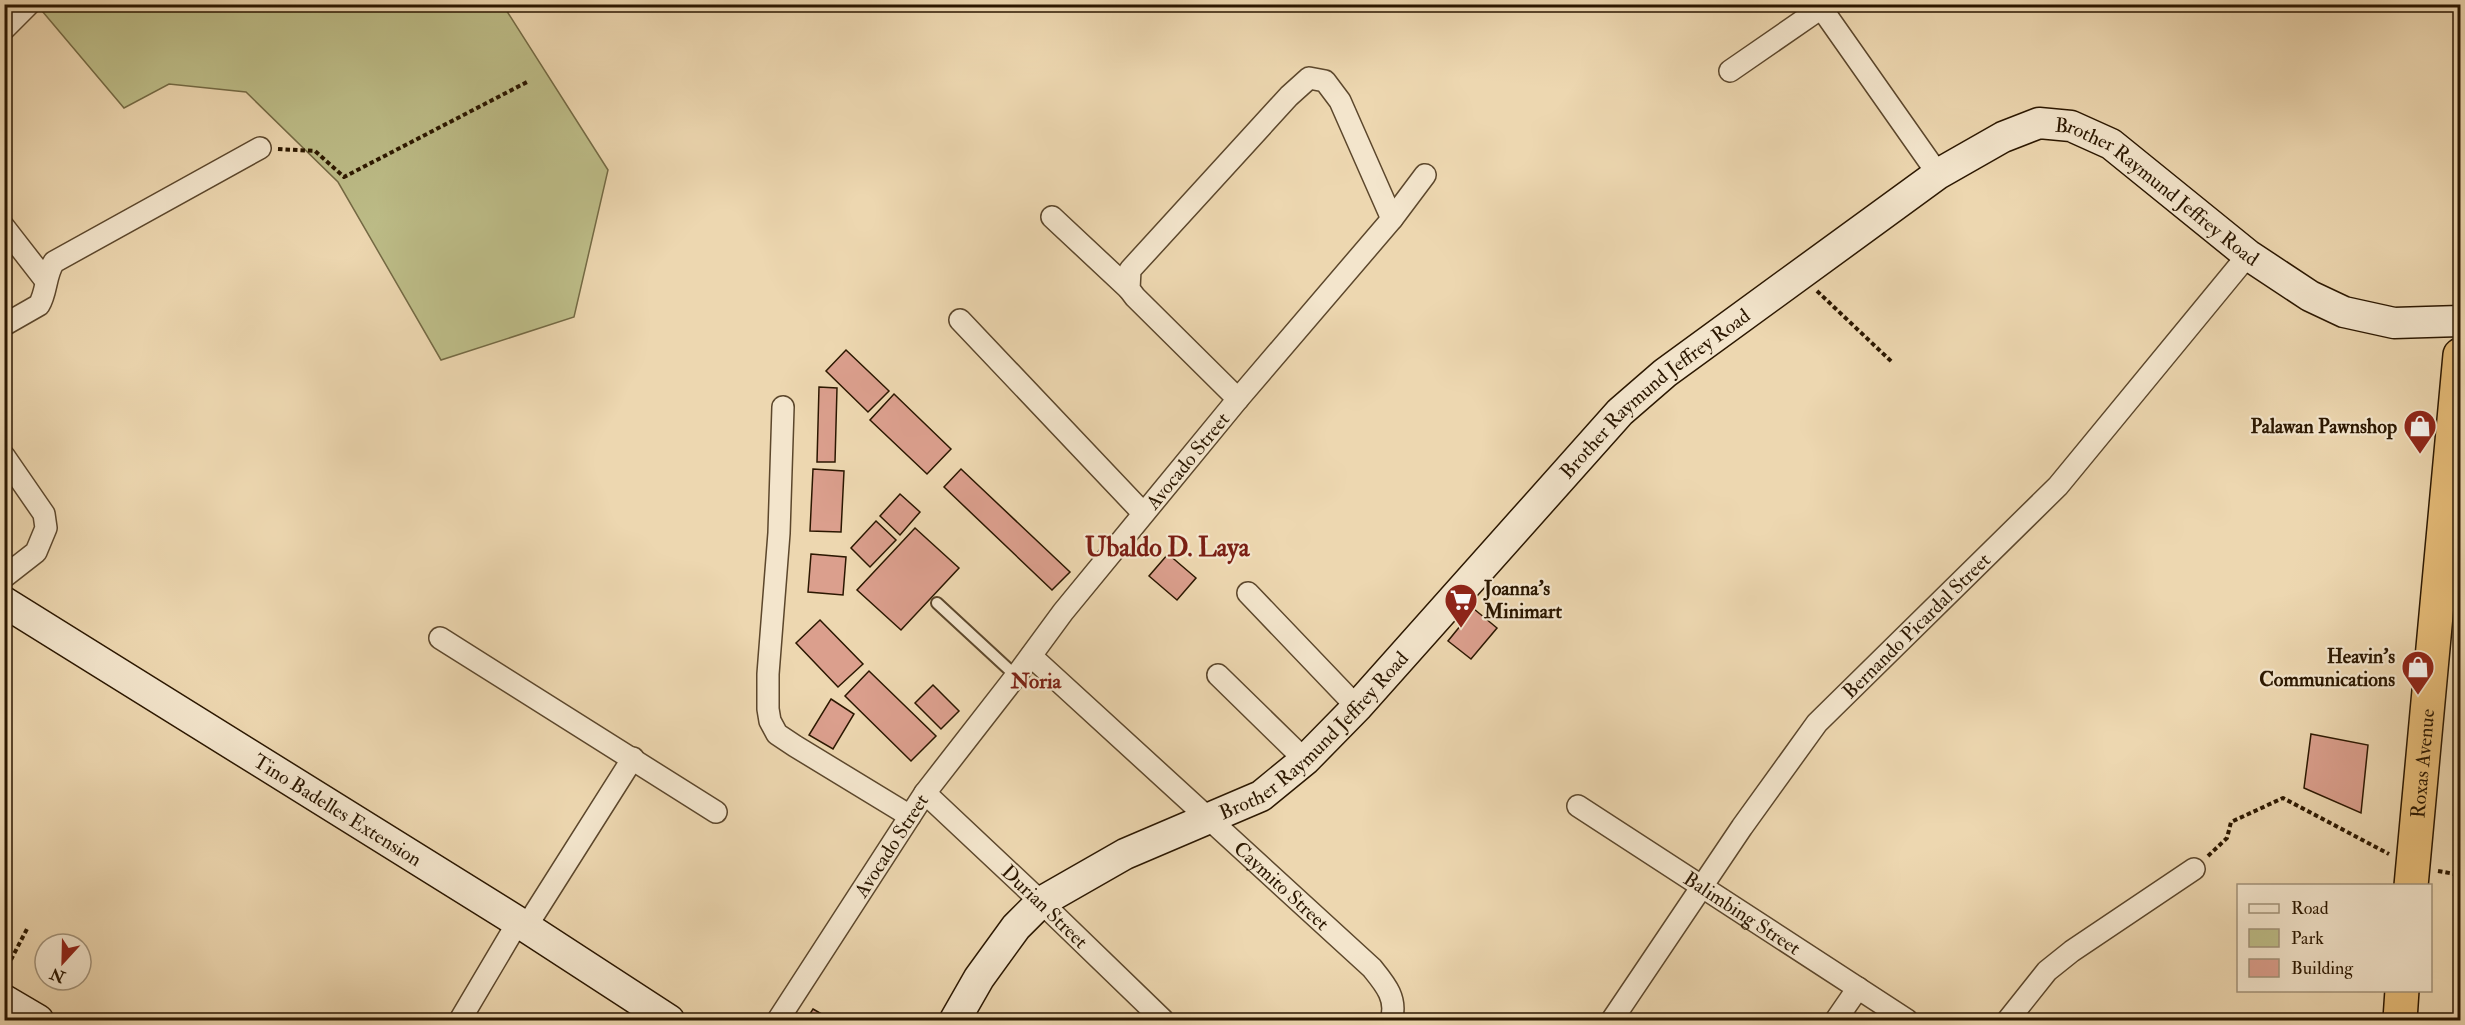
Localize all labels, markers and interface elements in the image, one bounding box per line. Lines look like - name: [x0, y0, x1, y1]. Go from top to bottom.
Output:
- street label: Brother Raymund Jeffrey Road: [2054, 112, 2264, 271]
- street label: Brother Raymund Jeffrey Road: [1554, 303, 1755, 484]
- street label: Avocado Street: [1139, 406, 1235, 515]
- shop icon: Palawan Pawnshop: [2402, 408, 2438, 455]
- place label: Palawan Pawnshop: [2251, 414, 2397, 440]
- district label: Ubaldo D. Laya: [1085, 532, 1251, 565]
- street label: Bernando Picardal Street: [1837, 547, 1996, 704]
- place label: Joanna's Minimart: [1483, 576, 1562, 624]
- supermarket icon: Joanna's Minimart: [1443, 582, 1479, 629]
- place label: Heavin's Communications: [2259, 644, 2395, 692]
- street label: Brother Raymund Jeffrey Road: [1215, 646, 1414, 825]
- shop icon: Heavin's Communications: [2400, 649, 2436, 696]
- district label: Noria: [1010, 668, 1063, 695]
- street label: Roxas Avenue: [2405, 708, 2440, 819]
- street label: Tino Badelles Extension: [249, 748, 426, 872]
- street label: Avocado Street: [848, 788, 934, 903]
- street label: Caymito Street: [1229, 836, 1335, 936]
- street label: Durian Street: [996, 859, 1094, 954]
- street label: Balimbing Street: [1679, 866, 1806, 960]
- legend: [2237, 884, 2432, 992]
- text: Road: [2291, 897, 2329, 920]
- text: Park: [2291, 927, 2324, 950]
- north arrow: [33, 932, 93, 992]
- text: Building: [2291, 957, 2354, 980]
- text: N: [47, 963, 69, 987]

